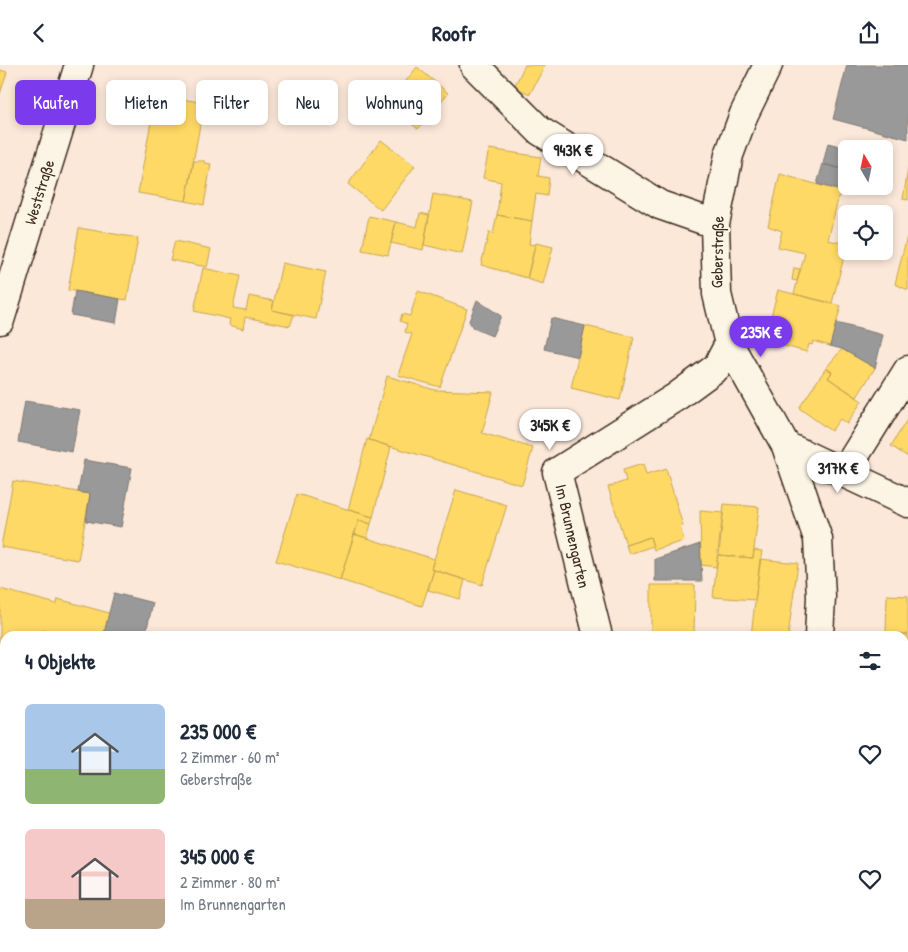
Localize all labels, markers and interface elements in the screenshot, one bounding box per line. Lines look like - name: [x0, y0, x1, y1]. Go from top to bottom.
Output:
- text: Roofr: [432, 18, 476, 48]
- icon: back: [25, 19, 53, 47]
- icon: share: [855, 19, 883, 47]
- chip: Kaufen: [15, 80, 96, 125]
- chip: Mieten: [106, 80, 186, 125]
- chip: Filter: [196, 80, 268, 125]
- chip: Neu: [278, 80, 338, 125]
- chip: Wohnung: [348, 80, 441, 125]
- pin: 943K €: [532, 133, 614, 176]
- text: 943K €: [554, 139, 592, 161]
- north arrow: [838, 140, 892, 195]
- map controls: [838, 140, 893, 260]
- street label: Weststraße: [19, 156, 59, 227]
- button: locate: [838, 205, 893, 260]
- street label: Geberstraße: [705, 215, 729, 288]
- pin: 235K €: [720, 315, 802, 358]
- text: 235K €: [740, 321, 782, 343]
- pin: 345K €: [509, 409, 591, 451]
- text: 345K €: [530, 414, 570, 436]
- pin: 317K €: [797, 451, 879, 494]
- text: 317K €: [818, 457, 858, 479]
- street label: Im Brunnengarten: [550, 482, 596, 590]
- text: 4 Objekte: [25, 647, 96, 676]
- icon: filters: [856, 647, 884, 675]
- text: 235 000 €: [180, 717, 256, 746]
- icon: home: [65, 724, 125, 784]
- icon: heart: [856, 740, 884, 768]
- text: 2 Zimmer · 60 m²: [180, 746, 280, 768]
- text: Geberstraße: [180, 768, 252, 790]
- text: 345 000 €: [180, 842, 254, 871]
- icon: home: [65, 849, 125, 909]
- icon: heart: [856, 865, 884, 893]
- text: 2 Zimmer · 80 m²: [180, 871, 280, 893]
- text: Im Brunnengarten: [180, 893, 286, 915]

